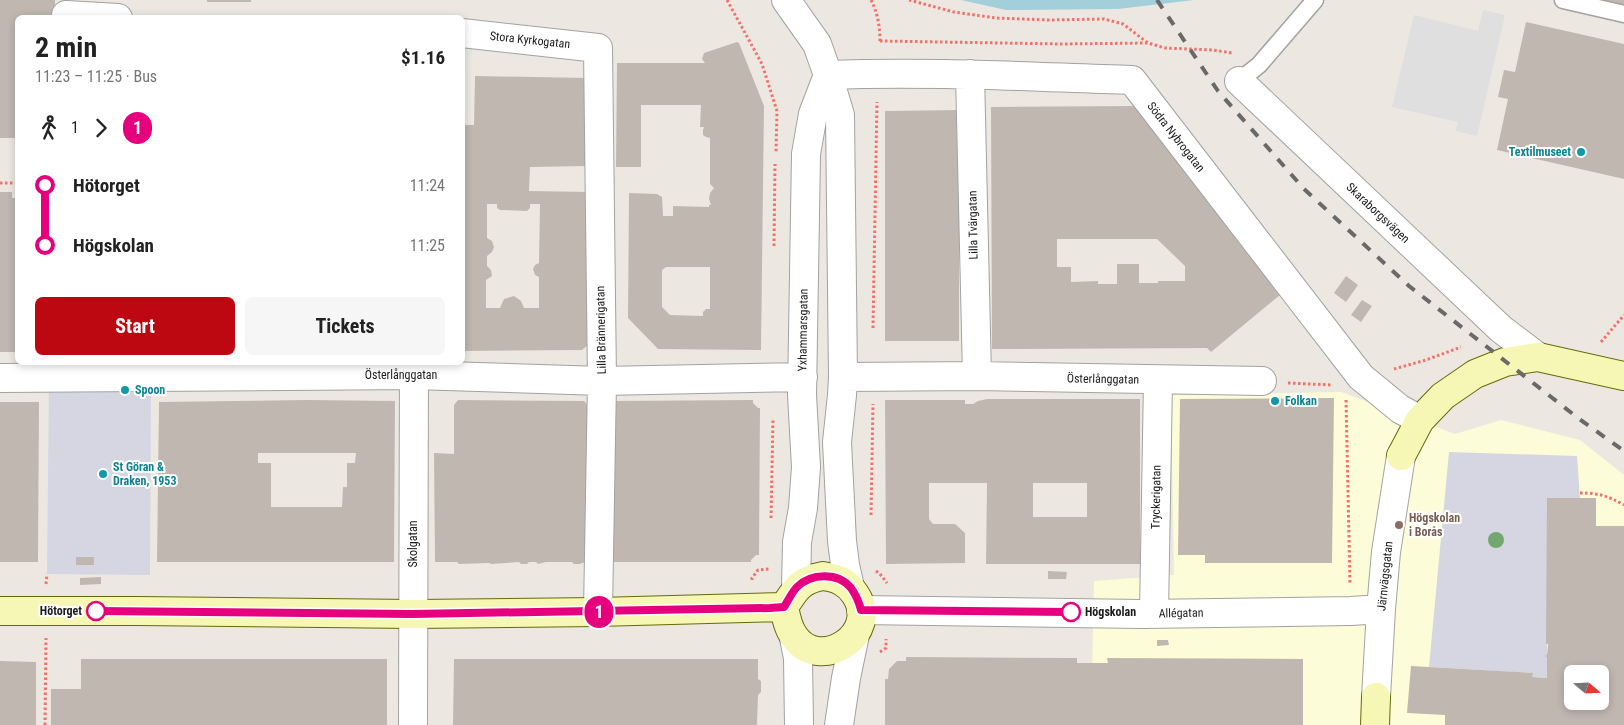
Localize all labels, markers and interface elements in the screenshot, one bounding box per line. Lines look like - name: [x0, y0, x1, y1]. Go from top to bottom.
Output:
- street label: Stora Kyrkogatan: [489, 29, 571, 51]
- text: 2 min: [35, 31, 97, 64]
- text: $1.16: [401, 46, 445, 69]
- text: 11:23 – 11:25 · Bus: [35, 67, 157, 86]
- street label: Södra Nybrogatan: [1144, 99, 1208, 175]
- icon: walk: [35, 114, 63, 142]
- icon: forward: [87, 114, 115, 142]
- text: 1: [133, 117, 142, 138]
- text: 1: [71, 118, 79, 137]
- place label: Textilmuseet: [1509, 145, 1571, 159]
- marker: Textilmuseet: [1575, 146, 1587, 158]
- text: Hötorget: [73, 174, 140, 197]
- text: 11:24: [410, 176, 445, 195]
- street label: Skaraborgsvägen: [1343, 180, 1413, 246]
- street label: Lilla Tvärgatan: [965, 190, 981, 260]
- text: Högskolan: [73, 234, 154, 257]
- text: 11:25: [410, 236, 445, 255]
- street label: Lilla Brännerigatan: [593, 285, 609, 374]
- street label: Yxhammarsgatan: [795, 288, 811, 371]
- button: Start: [35, 297, 235, 355]
- button: Tickets: [245, 297, 445, 355]
- street label: Österlånggatan: [365, 367, 437, 382]
- street label: Österlånggatan: [1067, 370, 1140, 387]
- place label: Spoon: [135, 383, 165, 397]
- marker: Spoon: [119, 384, 131, 396]
- place label: Folkan: [1285, 394, 1317, 408]
- marker: Folkan: [1269, 395, 1281, 407]
- place label: St Göran & Draken, 1953: [113, 460, 176, 488]
- street label: Tryckerigatan: [1148, 465, 1164, 529]
- marker: St Göran & Draken, 1953: [97, 468, 109, 480]
- place label: Högskolan i Borås: [1409, 511, 1460, 539]
- marker: Högskolan i Borås: [1393, 519, 1405, 531]
- street label: Skolgatan: [406, 520, 420, 568]
- street label: Järnvägsgatan: [1374, 540, 1396, 612]
- line badge: 1: [583, 596, 615, 628]
- marker: Hötorget: [86, 601, 106, 621]
- text: 1: [594, 601, 604, 622]
- marker: Högskolan: [1061, 602, 1081, 622]
- place label: Hötorget: [40, 604, 82, 618]
- place label: Högskolan: [1085, 605, 1136, 619]
- street label: Allégatan: [1158, 606, 1204, 620]
- north arrow: [1564, 665, 1609, 710]
- map controls: [1564, 665, 1609, 710]

